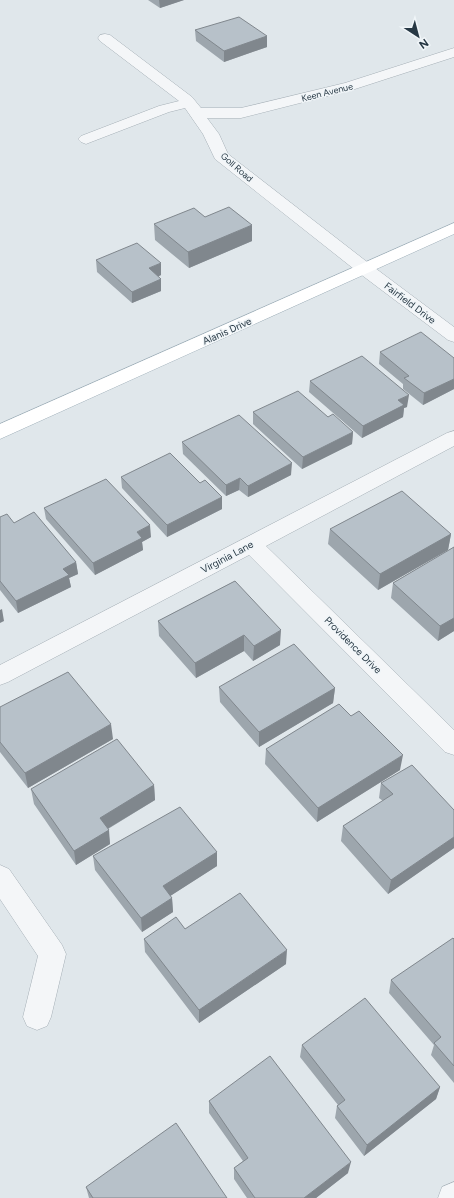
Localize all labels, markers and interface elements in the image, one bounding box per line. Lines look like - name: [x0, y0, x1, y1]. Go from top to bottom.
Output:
- north arrow: [398, 16, 438, 56]
- text: N: [416, 36, 431, 51]
- street label: Keen Avenue: [300, 80, 354, 104]
- street label: Goll Road: [219, 150, 255, 184]
- street label: Fairfield Drive: [382, 279, 439, 327]
- street label: Alanis Drive: [200, 314, 254, 348]
- street label: Virginia Lane: [199, 537, 256, 576]
- street label: Providence Drive: [322, 614, 385, 677]

